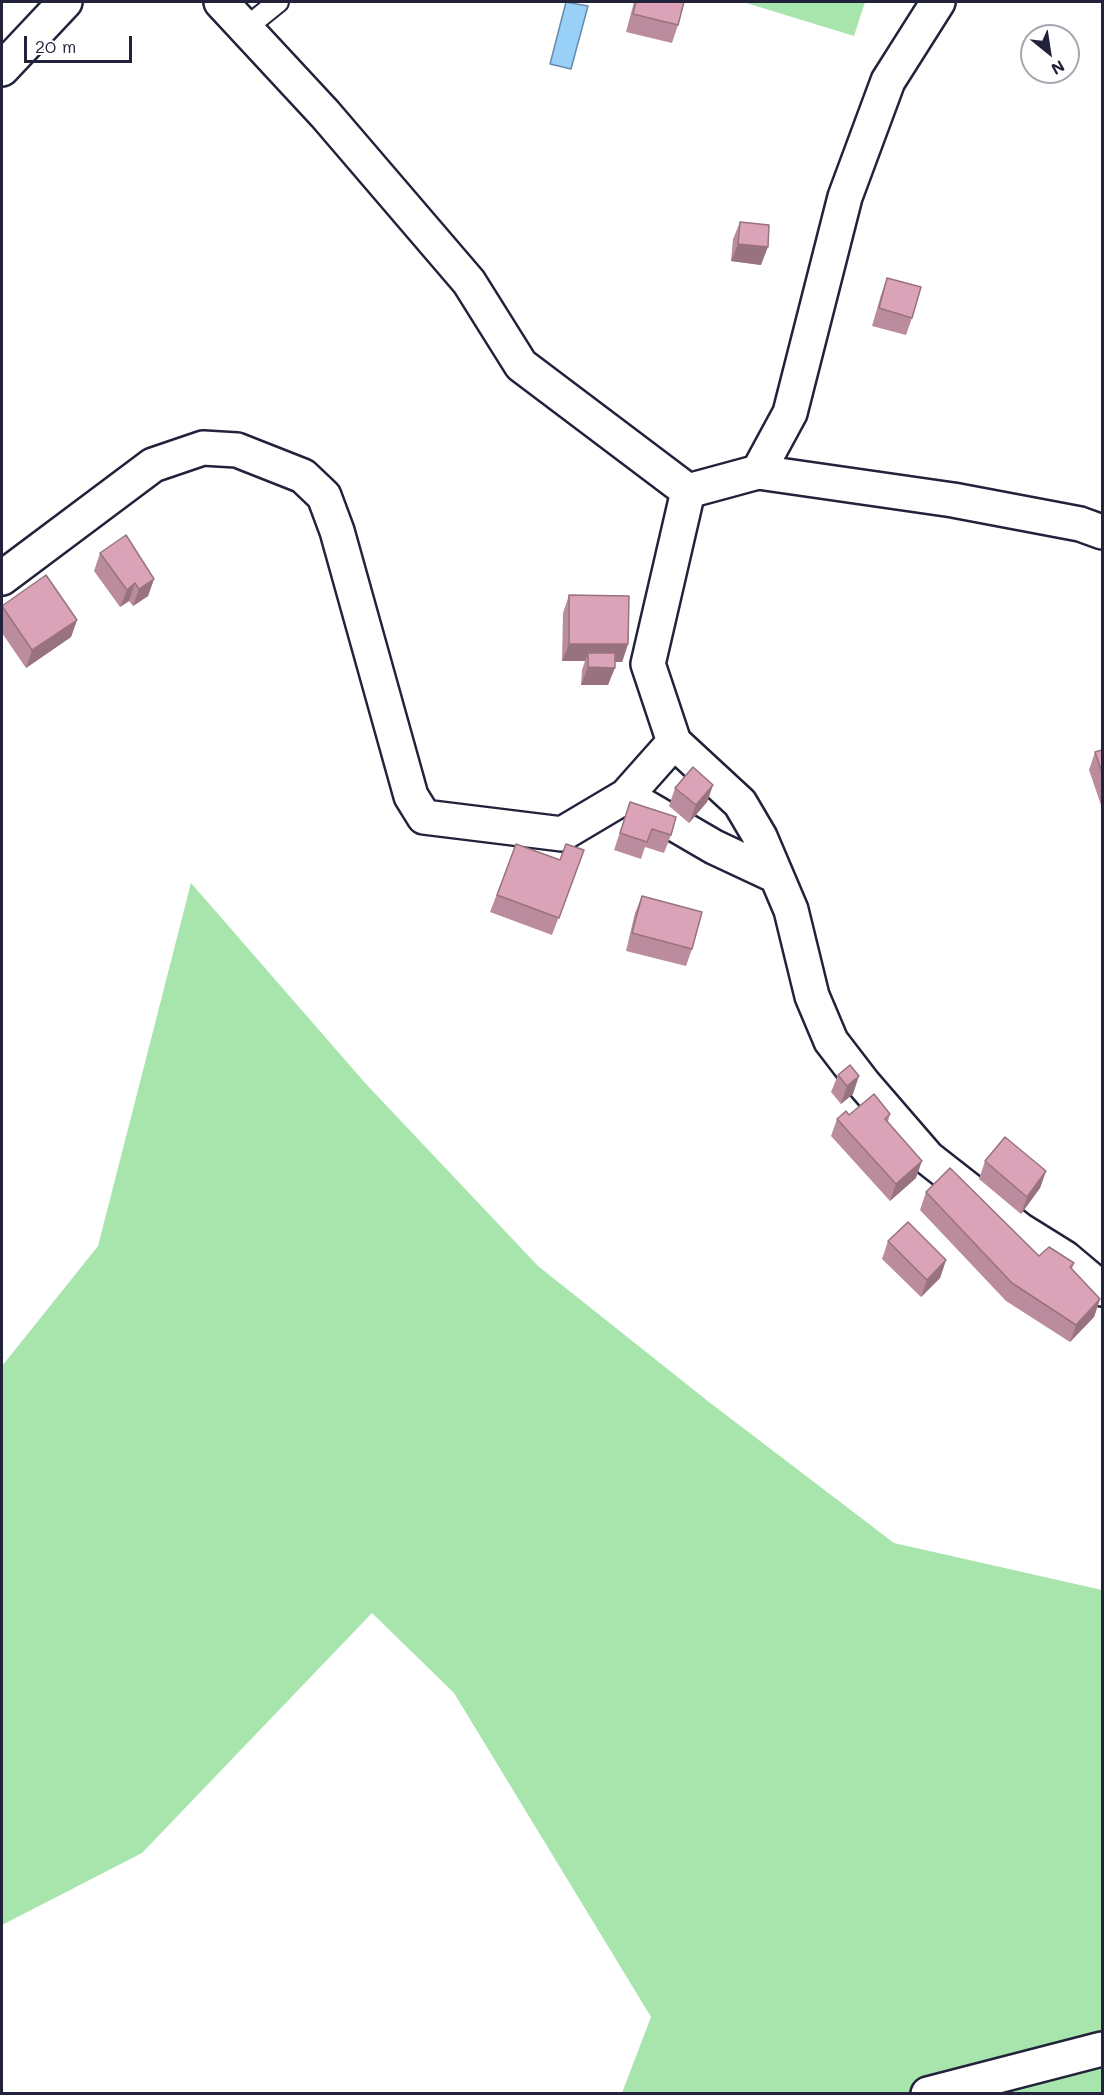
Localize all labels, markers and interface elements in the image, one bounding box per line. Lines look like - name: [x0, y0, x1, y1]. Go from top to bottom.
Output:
- scale bar: [27, 24, 135, 62]
- north arrow: [1020, 24, 1080, 84]
- text: 20 m: [35, 34, 76, 58]
- text: N: [1048, 56, 1069, 80]

